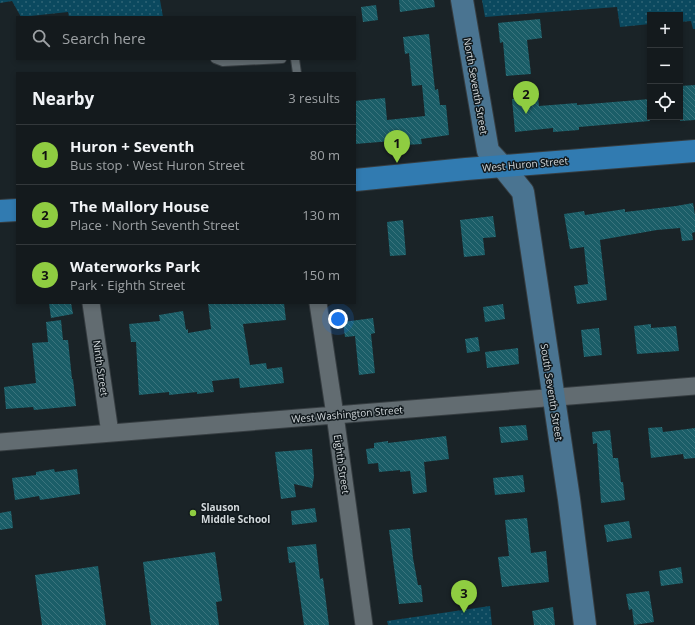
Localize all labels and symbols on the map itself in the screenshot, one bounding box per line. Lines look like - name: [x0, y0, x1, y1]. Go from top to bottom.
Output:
- street label: North Seventh Street: [461, 37, 491, 136]
- pin: 2: [513, 81, 539, 114]
- pin: 1: [384, 130, 410, 163]
- street label: West Huron Street: [482, 153, 569, 175]
- your location: [328, 309, 348, 329]
- street label: Ninth Street: [90, 339, 112, 397]
- street label: South Seventh Street: [537, 343, 567, 442]
- street label: West Washington Street: [291, 402, 404, 426]
- street label: Eighth Street: [331, 433, 353, 495]
- place label: Slauson Middle School: [201, 500, 270, 526]
- marker: Slauson Middle School: [188, 508, 198, 518]
- pin: 3: [451, 580, 477, 613]

